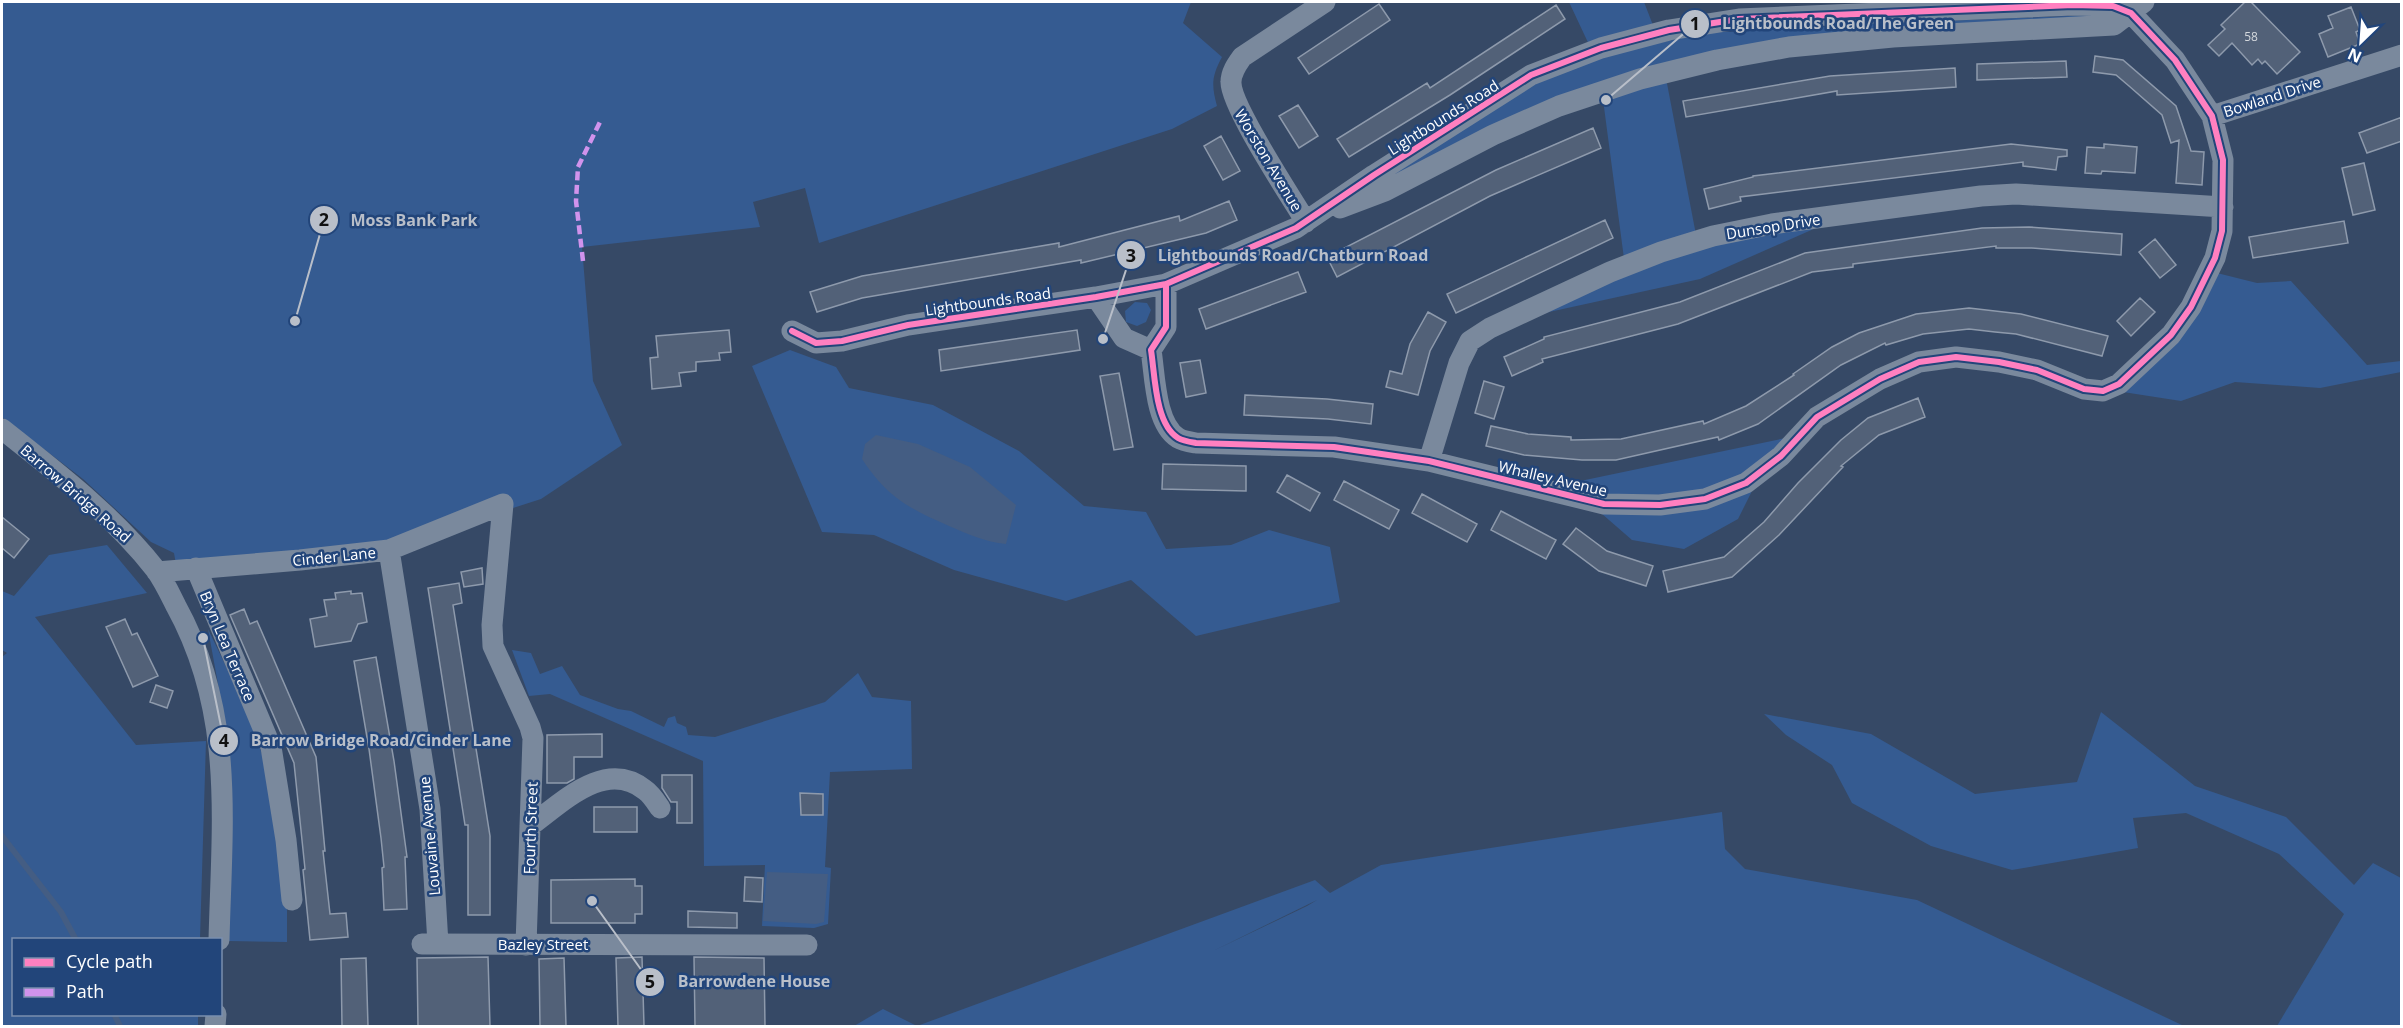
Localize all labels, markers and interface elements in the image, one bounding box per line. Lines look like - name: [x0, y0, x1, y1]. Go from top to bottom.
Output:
- callout: Lightbounds Road/The Green: [1680, 7, 1966, 41]
- text: 1: [1690, 11, 1700, 35]
- text: Lightbounds Road/The Green: [1722, 12, 1954, 34]
- north arrow: [2331, 12, 2391, 72]
- house number: 58: [2244, 28, 2258, 45]
- text: N: [2344, 43, 2365, 68]
- street label: Bowland Drive: [2221, 71, 2323, 121]
- street label: Lightbounds Road: [1384, 75, 1502, 159]
- street label: Worston Avenue: [1231, 105, 1307, 215]
- callout: Moss Bank Park: [309, 203, 490, 237]
- text: 2: [319, 207, 329, 231]
- text: Moss Bank Park: [351, 209, 478, 231]
- street label: Dunsop Drive: [1724, 209, 1822, 243]
- callout: Lightbounds Road/Chatburn Road: [1116, 238, 1440, 272]
- text: 3: [1126, 243, 1136, 267]
- text: Lightbounds Road/Chatburn Road: [1158, 244, 1428, 266]
- street label: Lightbounds Road: [924, 282, 1052, 320]
- street label: Barrow Bridge Road: [17, 440, 135, 546]
- street label: Whalley Avenue: [1497, 456, 1609, 500]
- street label: Cinder Lane: [291, 542, 377, 570]
- street label: Bryn Lea Terrace: [196, 588, 260, 704]
- callout: Barrow Bridge Road/Cinder Lane: [209, 724, 523, 758]
- text: 4: [219, 728, 229, 752]
- text: Barrow Bridge Road/Cinder Lane: [251, 729, 511, 751]
- street label: Louvaine Avenue: [414, 776, 444, 896]
- street label: Fourth Street: [518, 781, 542, 875]
- street label: Bazley Street: [498, 934, 588, 954]
- legend: [12, 938, 222, 1016]
- text: Cycle path: [66, 949, 153, 973]
- callout: Barrowdene House: [635, 965, 842, 999]
- text: 5: [645, 969, 655, 993]
- text: Barrowdene House: [678, 970, 830, 992]
- text: Path: [66, 979, 104, 1003]

